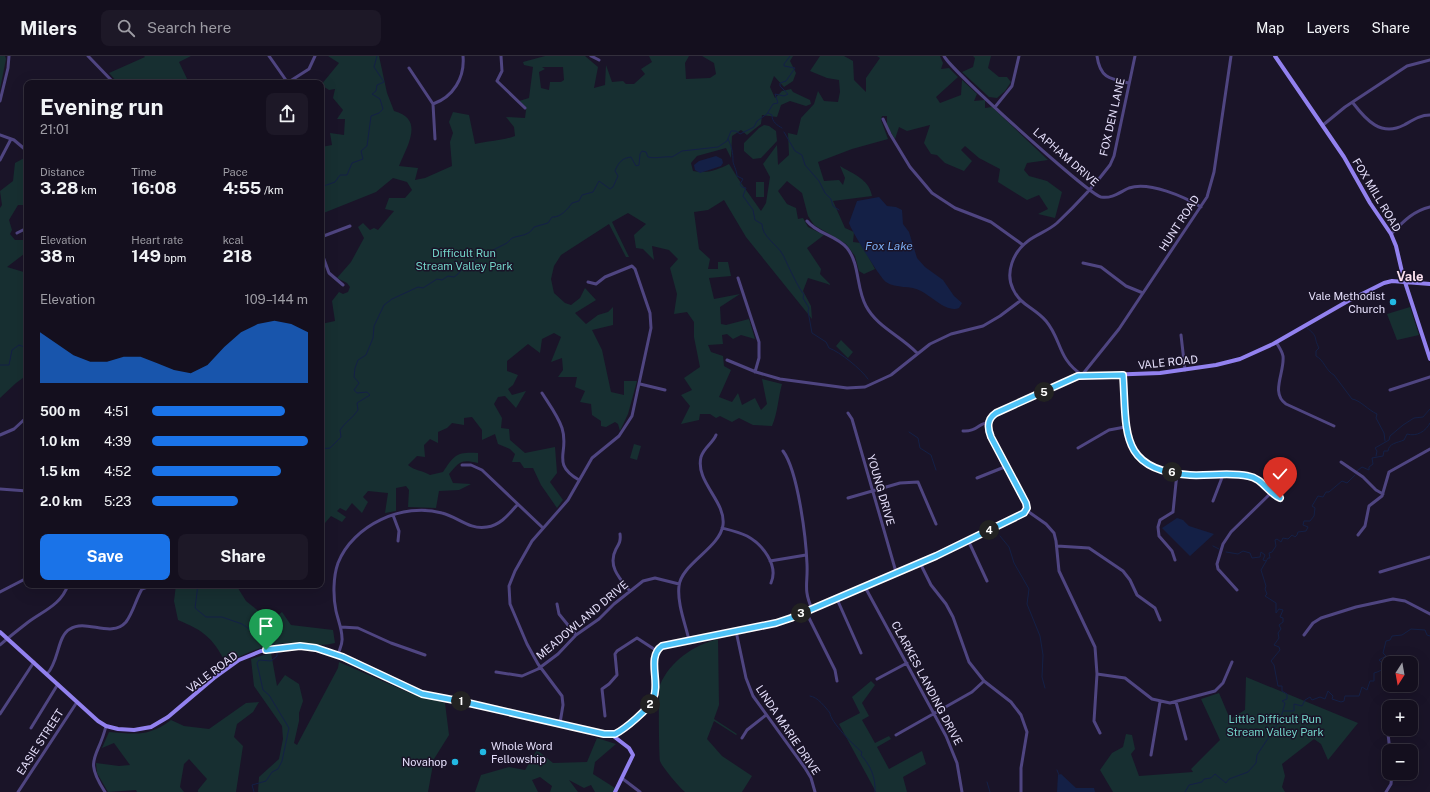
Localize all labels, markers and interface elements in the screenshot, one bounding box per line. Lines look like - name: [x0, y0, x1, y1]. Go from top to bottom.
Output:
- search box: [101, 10, 381, 46]
- text: Milers: [20, 17, 77, 39]
- icon: search: [115, 17, 137, 39]
- text: Search here: [147, 19, 231, 36]
- text: Map: [1256, 20, 1284, 36]
- text: Layers: [1306, 20, 1350, 36]
- text: Share: [1372, 20, 1410, 36]
- street label: FOX DEN LANE: [1097, 77, 1127, 157]
- button: share: [266, 93, 308, 135]
- text: Evening run: [40, 94, 164, 120]
- text: 21:01: [40, 122, 69, 137]
- street label: LAPHAM DRIVE: [1031, 125, 1101, 189]
- street label: FOX MILL ROAD: [1350, 156, 1404, 234]
- text: Distance: [40, 166, 85, 178]
- text: Time: [131, 166, 156, 178]
- text: Pace: [223, 166, 248, 178]
- text: 3.28: [40, 178, 78, 198]
- text: 16:08: [131, 178, 177, 198]
- text: 4:55: [223, 178, 261, 198]
- text: km: [78, 184, 97, 196]
- text: /km: [261, 184, 284, 196]
- street label: HUNT ROAD: [1157, 193, 1202, 253]
- text: Elevation: [40, 234, 87, 246]
- text: Heart rate: [131, 234, 183, 246]
- text: kcal: [223, 234, 244, 246]
- water label: Fox Lake: [865, 239, 913, 253]
- text: 38: [40, 246, 63, 266]
- text: 149: [131, 246, 161, 266]
- text: 218: [223, 246, 252, 266]
- park label: Difficult Run Stream Valley Park: [415, 247, 513, 272]
- text: m: [63, 252, 75, 264]
- text: bpm: [161, 252, 186, 264]
- district label: Vale: [1396, 269, 1424, 284]
- place label: Vale Methodist Church: [1309, 290, 1385, 315]
- text: Elevation: [40, 292, 95, 307]
- text: 109–144 m: [244, 292, 308, 307]
- marker: Vale Methodist Church: [1388, 297, 1398, 307]
- street label: VALE ROAD: [1137, 353, 1199, 371]
- pin: 5: [1034, 382, 1054, 402]
- text: 5: [1040, 386, 1048, 398]
- text: 500 m: [40, 404, 80, 419]
- text: 4:51: [104, 404, 129, 419]
- text: 1.0 km: [40, 434, 80, 449]
- text: 4:39: [104, 434, 131, 449]
- street label: YOUNG DRIVE: [865, 453, 897, 527]
- pin: [1263, 457, 1297, 498]
- pin: 6: [1162, 462, 1182, 482]
- icon: check: [1269, 463, 1291, 485]
- text: 1.5 km: [40, 464, 80, 479]
- text: 4:52: [104, 464, 131, 479]
- text: 6: [1168, 466, 1176, 478]
- text: 2.0 km: [40, 494, 82, 509]
- text: 5:23: [104, 494, 131, 509]
- pin: 4: [979, 520, 999, 540]
- text: 4: [985, 524, 993, 536]
- button: Save: [40, 534, 170, 580]
- button: Share: [178, 534, 308, 580]
- street label: MEADOWLAND DRIVE: [534, 578, 630, 662]
- pin: 3: [791, 603, 811, 623]
- text: 3: [797, 607, 805, 619]
- pin: [249, 609, 283, 650]
- icon: arrive: [255, 615, 277, 637]
- street label: CLARKES LANDING DRIVE: [889, 619, 965, 747]
- street label: VALE ROAD: [184, 649, 240, 695]
- north arrow: [1382, 656, 1418, 692]
- map controls: [1382, 656, 1418, 780]
- street label: LINDA MARIE DRIVE: [754, 683, 823, 777]
- pin: 1: [451, 691, 471, 711]
- pin: 2: [640, 694, 660, 714]
- text: 1: [459, 695, 463, 707]
- text: 2: [647, 698, 654, 710]
- button: +: [1382, 700, 1418, 736]
- street label: EASIE STREET: [14, 706, 66, 777]
- park label: Little Difficult Run Stream Valley Park: [1226, 713, 1324, 738]
- place label: Whole Word Fellowship: [491, 740, 553, 765]
- button: −: [1382, 744, 1418, 780]
- marker: Whole Word Fellowship: [478, 747, 488, 757]
- place label: Novahop: [402, 756, 447, 768]
- marker: Novahop: [450, 757, 460, 767]

